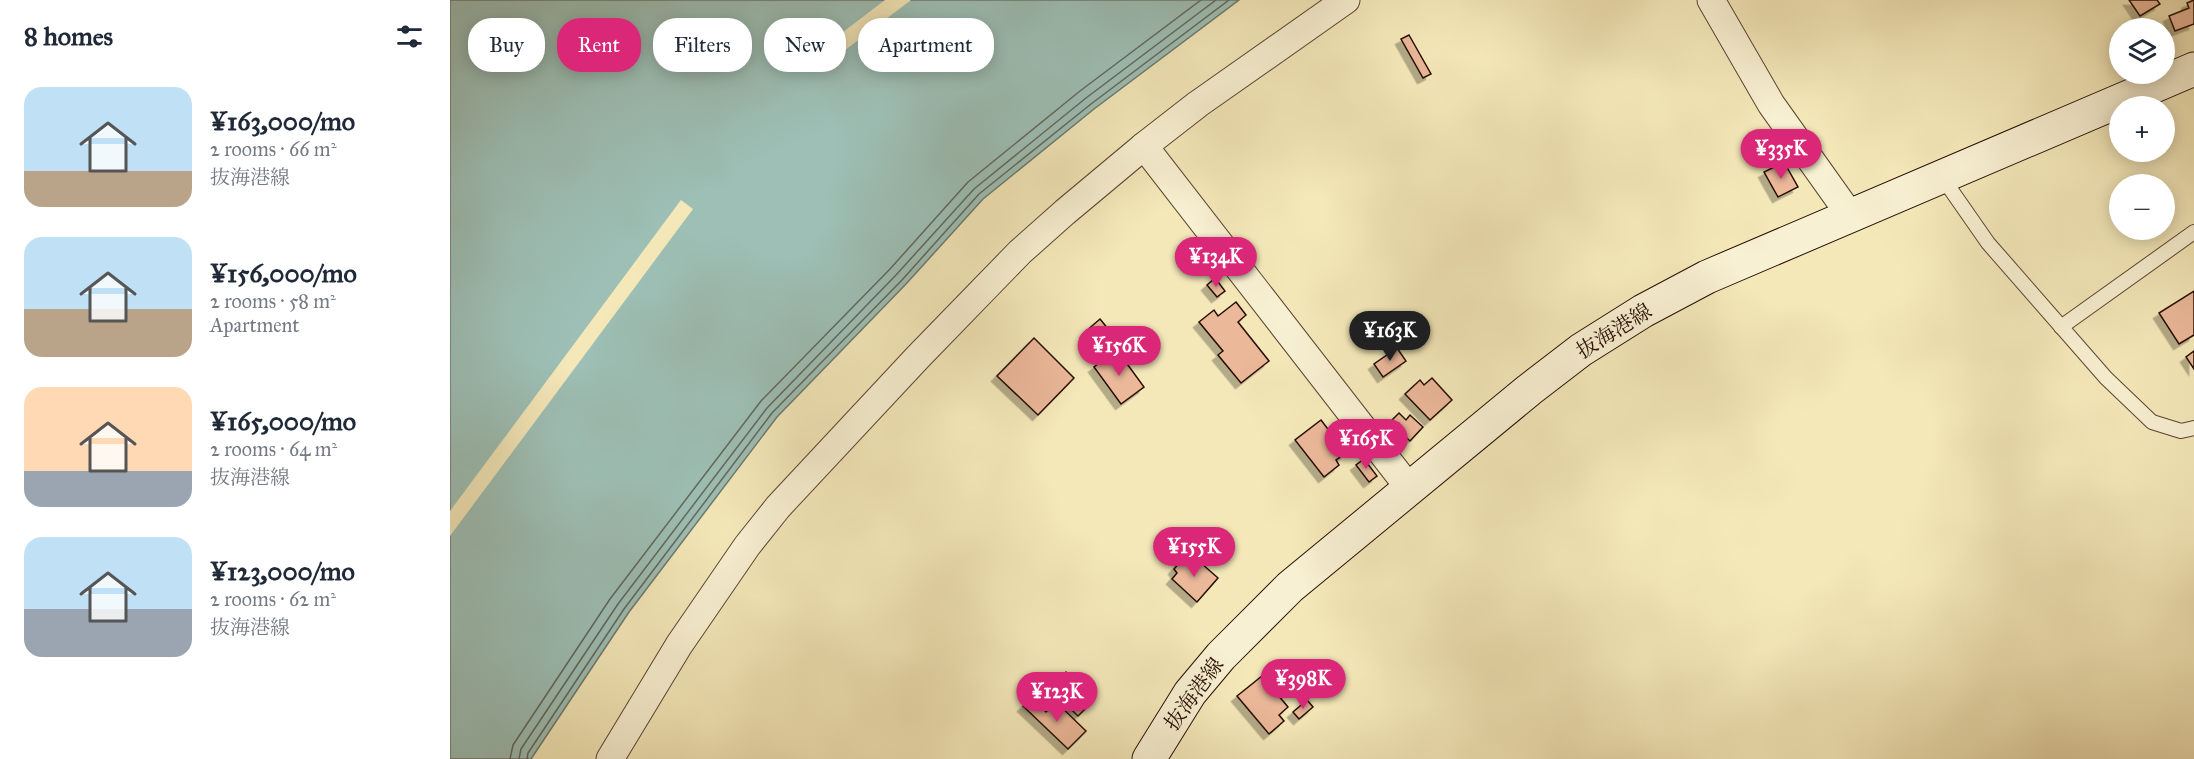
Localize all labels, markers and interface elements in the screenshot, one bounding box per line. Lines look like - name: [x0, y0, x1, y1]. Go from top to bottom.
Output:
- chip: Buy: [468, 18, 545, 72]
- chip: Rent: [557, 18, 641, 72]
- chip: Filters: [653, 18, 752, 72]
- chip: New: [764, 18, 846, 72]
- chip: Apartment: [858, 18, 994, 72]
- map controls: [2109, 18, 2175, 240]
- button: layers: [2109, 18, 2175, 84]
- text: 8 homes: [24, 20, 113, 52]
- icon: filters: [393, 20, 426, 53]
- button: +: [2109, 96, 2175, 162]
- text: ¥163,000/mo: [210, 105, 355, 137]
- icon: home: [72, 111, 144, 183]
- pin: ¥335K: [1739, 129, 1823, 180]
- text: ¥335K: [1755, 136, 1807, 160]
- text: 2 rooms · 66 m²: [210, 137, 336, 161]
- text: 抜海港線: [210, 165, 290, 189]
- button: −: [2109, 174, 2175, 240]
- pin: ¥134K: [1174, 237, 1258, 288]
- text: ¥134K: [1189, 244, 1243, 268]
- text: ¥156,000/mo: [210, 257, 357, 289]
- icon: home: [72, 261, 144, 333]
- text: 2 rooms · 58 m²: [210, 289, 336, 313]
- street label: 抜海港線: [1571, 298, 1657, 364]
- pin: ¥163K: [1348, 311, 1432, 362]
- text: Apartment: [210, 313, 299, 337]
- text: ¥163K: [1363, 318, 1417, 342]
- pin: ¥156K: [1077, 326, 1161, 377]
- text: ¥156K: [1092, 333, 1146, 357]
- text: ¥165,000/mo: [210, 405, 356, 437]
- icon: home: [72, 411, 144, 483]
- pin: ¥165K: [1324, 419, 1408, 470]
- text: ¥165K: [1339, 426, 1393, 450]
- text: 2 rooms · 64 m²: [210, 437, 337, 461]
- text: 抜海港線: [210, 465, 290, 489]
- pin: ¥155K: [1152, 527, 1236, 578]
- text: ¥155K: [1167, 534, 1221, 558]
- text: ¥123,000/mo: [210, 555, 355, 587]
- icon: home: [72, 561, 144, 633]
- text: 2 rooms · 62 m²: [210, 587, 336, 611]
- text: 抜海港線: [210, 615, 290, 639]
- street label: 抜海港線: [1159, 652, 1229, 736]
- pin: ¥398K: [1261, 659, 1345, 710]
- text: ¥398K: [1275, 666, 1331, 690]
- pin: ¥123K: [1015, 672, 1099, 723]
- text: ¥123K: [1030, 679, 1084, 703]

